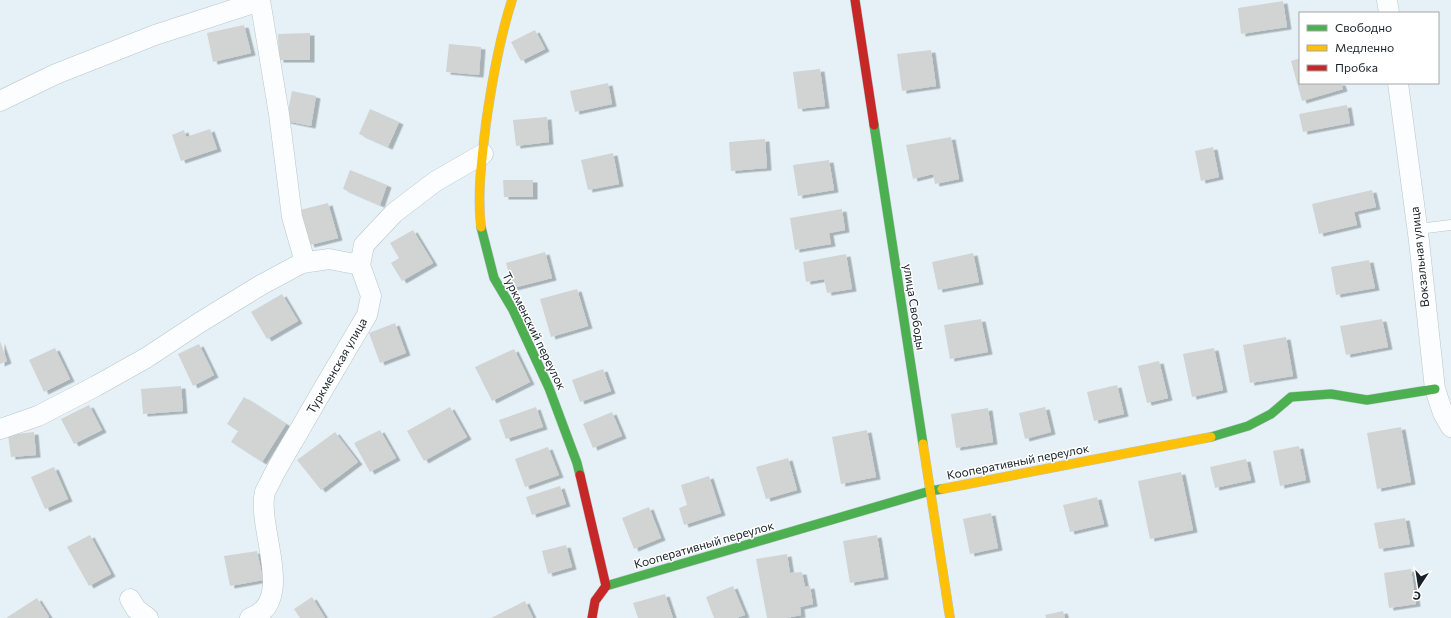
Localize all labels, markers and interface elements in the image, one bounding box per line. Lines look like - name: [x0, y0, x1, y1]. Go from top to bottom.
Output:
- legend: [1299, 12, 1439, 84]
- text: Свободно: [1335, 20, 1392, 34]
- text: Медленно: [1335, 40, 1394, 54]
- text: Пробка: [1335, 60, 1378, 74]
- street label: Вокзальная улица: [1407, 206, 1431, 308]
- street label: улица Свободы: [901, 263, 929, 351]
- street label: Туркменский переулок: [500, 269, 570, 392]
- street label: Туркменская улица: [303, 315, 369, 416]
- street label: Кооперативный переулок: [945, 440, 1091, 482]
- street label: Кооперативный переулок: [632, 517, 776, 571]
- north arrow: [1399, 566, 1439, 606]
- text: С: [1411, 589, 1422, 603]

